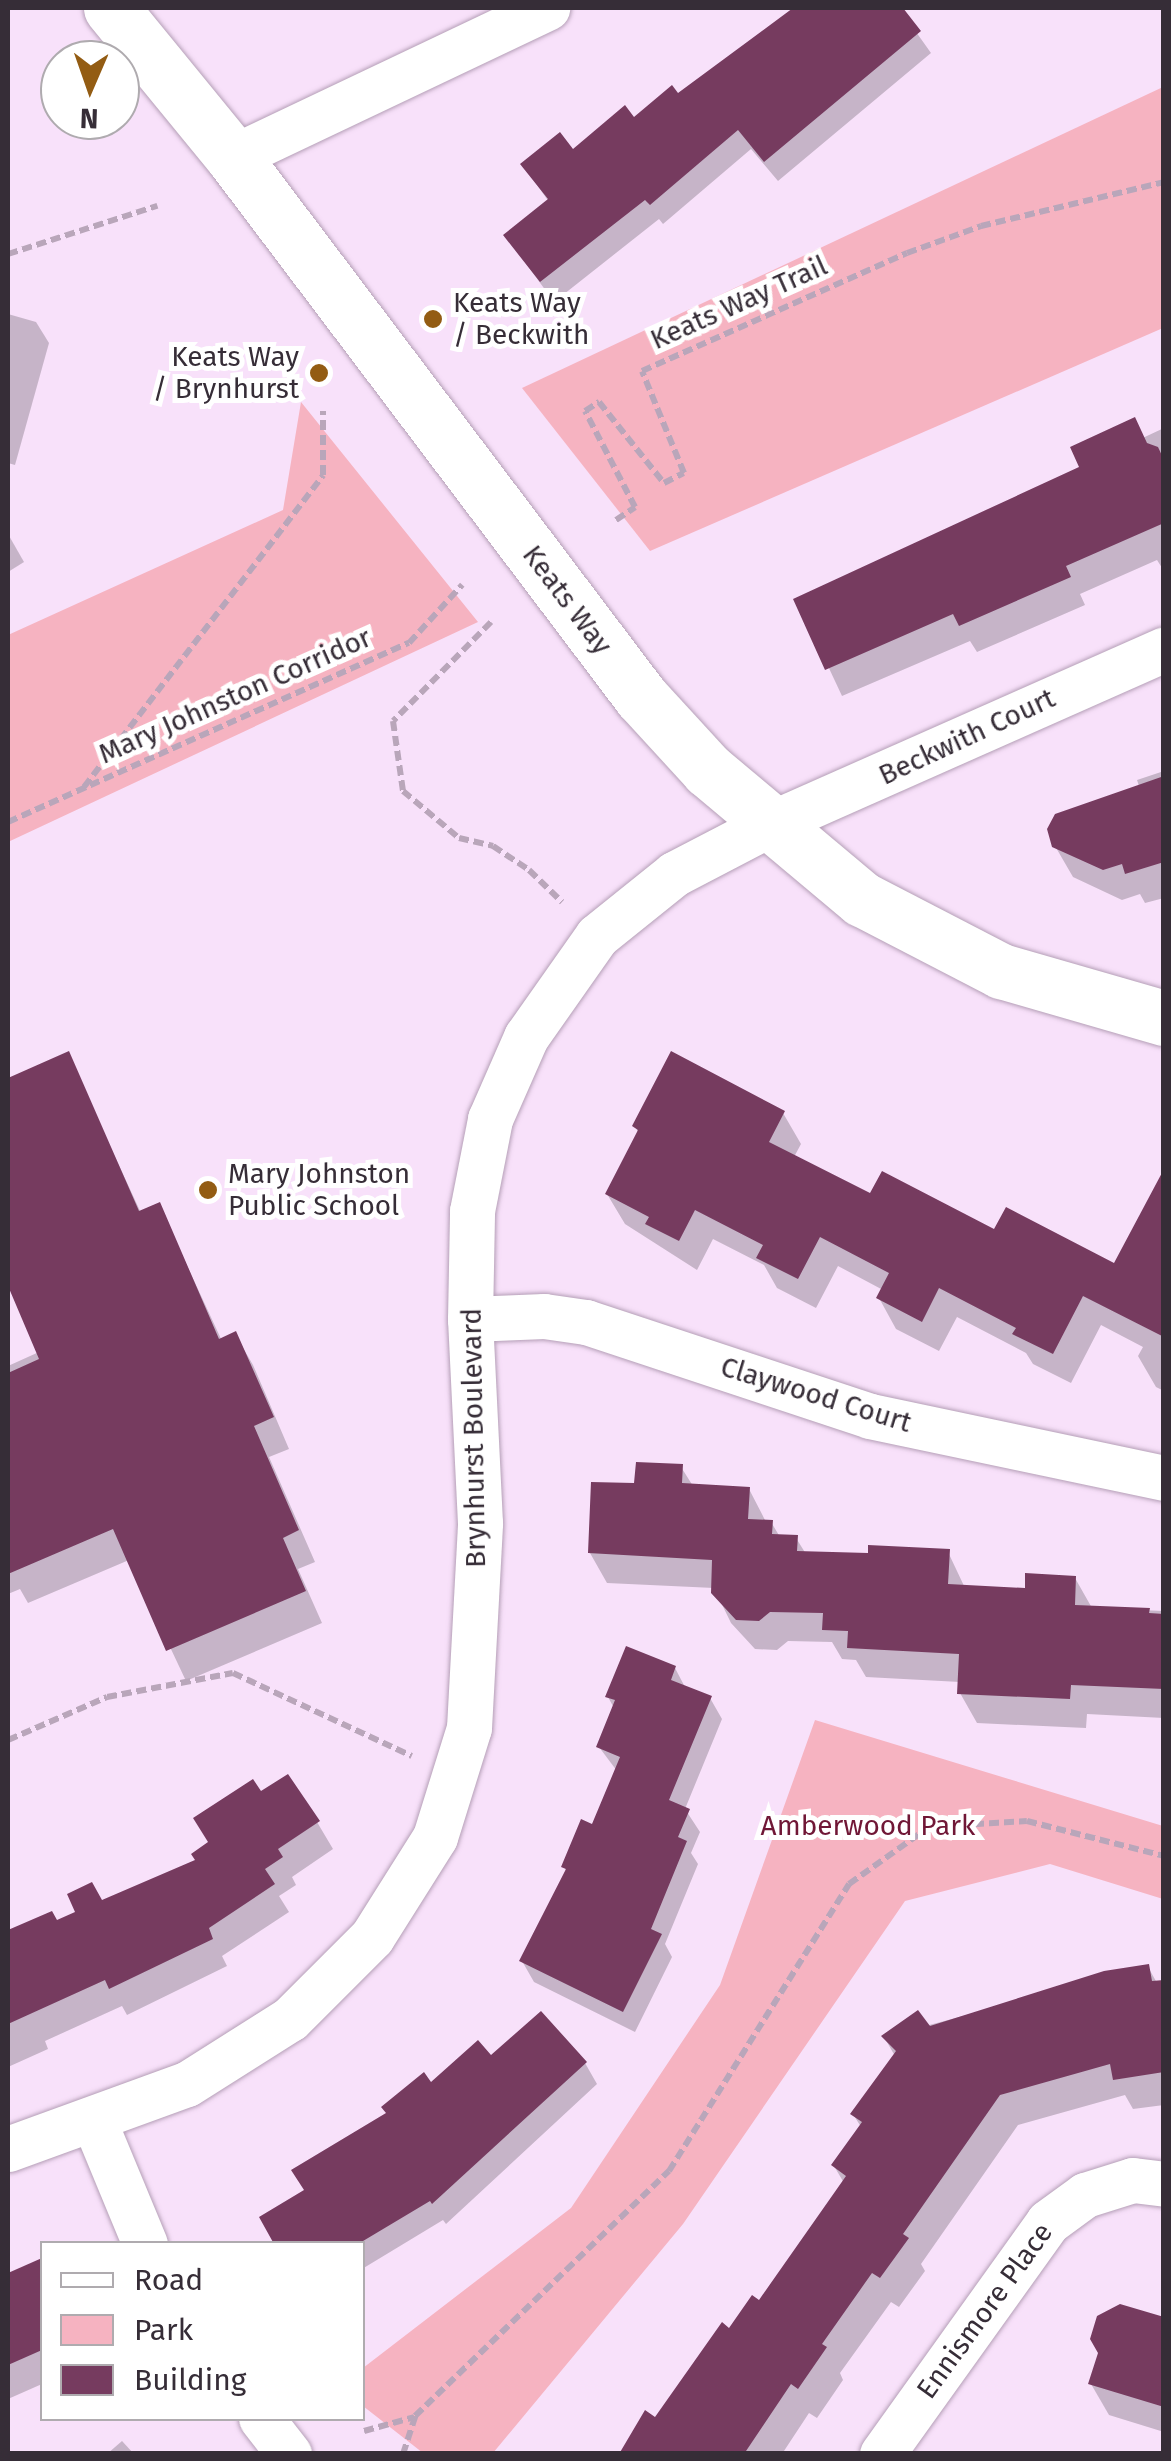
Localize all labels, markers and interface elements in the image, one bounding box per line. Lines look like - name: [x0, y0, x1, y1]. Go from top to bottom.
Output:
- north arrow: [40, 40, 140, 140]
- text: N: [79, 102, 99, 135]
- street label: Keats Way Trail: [645, 249, 833, 357]
- place label: Keats Way / Beckwith: [453, 286, 589, 352]
- marker: Keats Way / Beckwith: [422, 308, 444, 330]
- place label: Keats Way / Brynhurst: [153, 340, 299, 406]
- marker: Keats Way / Brynhurst: [308, 362, 330, 384]
- street label: Keats Way: [515, 539, 619, 661]
- street label: Mary Johnston Corridor: [94, 621, 376, 771]
- street label: Beckwith Court: [874, 681, 1060, 793]
- place label: Mary Johnston Public School: [228, 1157, 410, 1223]
- marker: Mary Johnston Public School: [197, 1179, 219, 1201]
- street label: Brynhurst Boulevard: [455, 1308, 493, 1568]
- street label: Claywood Court: [717, 1350, 915, 1440]
- park label: Amberwood Park: [761, 1809, 975, 1843]
- street label: Ennismore Place: [910, 2217, 1060, 2405]
- legend: [40, 2241, 365, 2421]
- text: Road: [134, 2262, 203, 2298]
- text: Park: [134, 2312, 193, 2348]
- text: Building: [134, 2362, 246, 2398]

